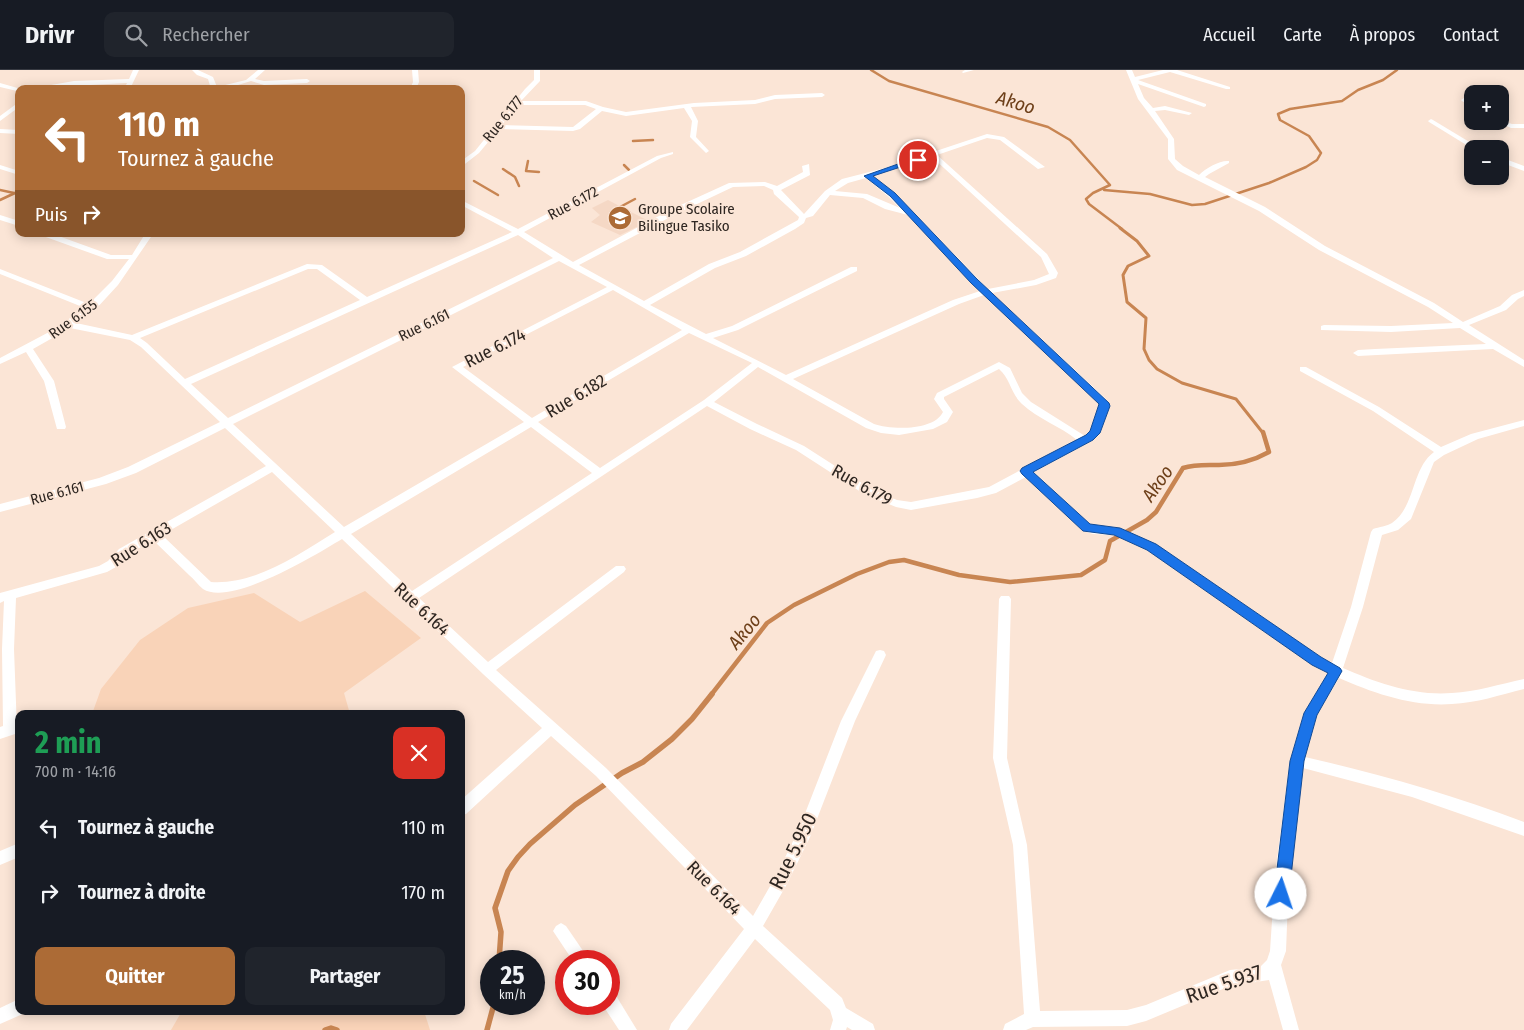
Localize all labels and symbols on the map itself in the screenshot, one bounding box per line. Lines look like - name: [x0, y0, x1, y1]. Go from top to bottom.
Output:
- water label: Akoo: [993, 86, 1038, 119]
- street label: Rue 6.177: [479, 92, 527, 146]
- pin: [897, 139, 939, 181]
- street label: Rue 6.172: [545, 182, 602, 224]
- place label: Groupe Scolaire Bilingue Tasiko: [638, 200, 735, 235]
- school or university icon: Groupe Scolaire Bilingue Tasiko: [607, 205, 633, 231]
- street label: Rue 6.155: [45, 295, 101, 343]
- street label: Rue 6.161: [396, 305, 452, 345]
- street label: Rue 6.174: [461, 323, 530, 373]
- street label: Rue 6.182: [542, 369, 610, 423]
- street label: Rue 6.179: [828, 459, 896, 511]
- water label: Akoo: [1136, 461, 1178, 507]
- street label: Rue 6.161: [28, 477, 86, 509]
- street label: Rue 6.163: [107, 516, 175, 572]
- street label: Rue 6.164: [390, 578, 455, 640]
- water label: Akoo: [722, 609, 766, 654]
- street label: Rue 5.950: [763, 808, 823, 894]
- street label: Rue 6.164: [682, 856, 746, 920]
- position arrow: [1254, 867, 1306, 919]
- speed limit sign: 30: [555, 950, 620, 1015]
- street label: Rue 5.937: [1182, 959, 1266, 1009]

